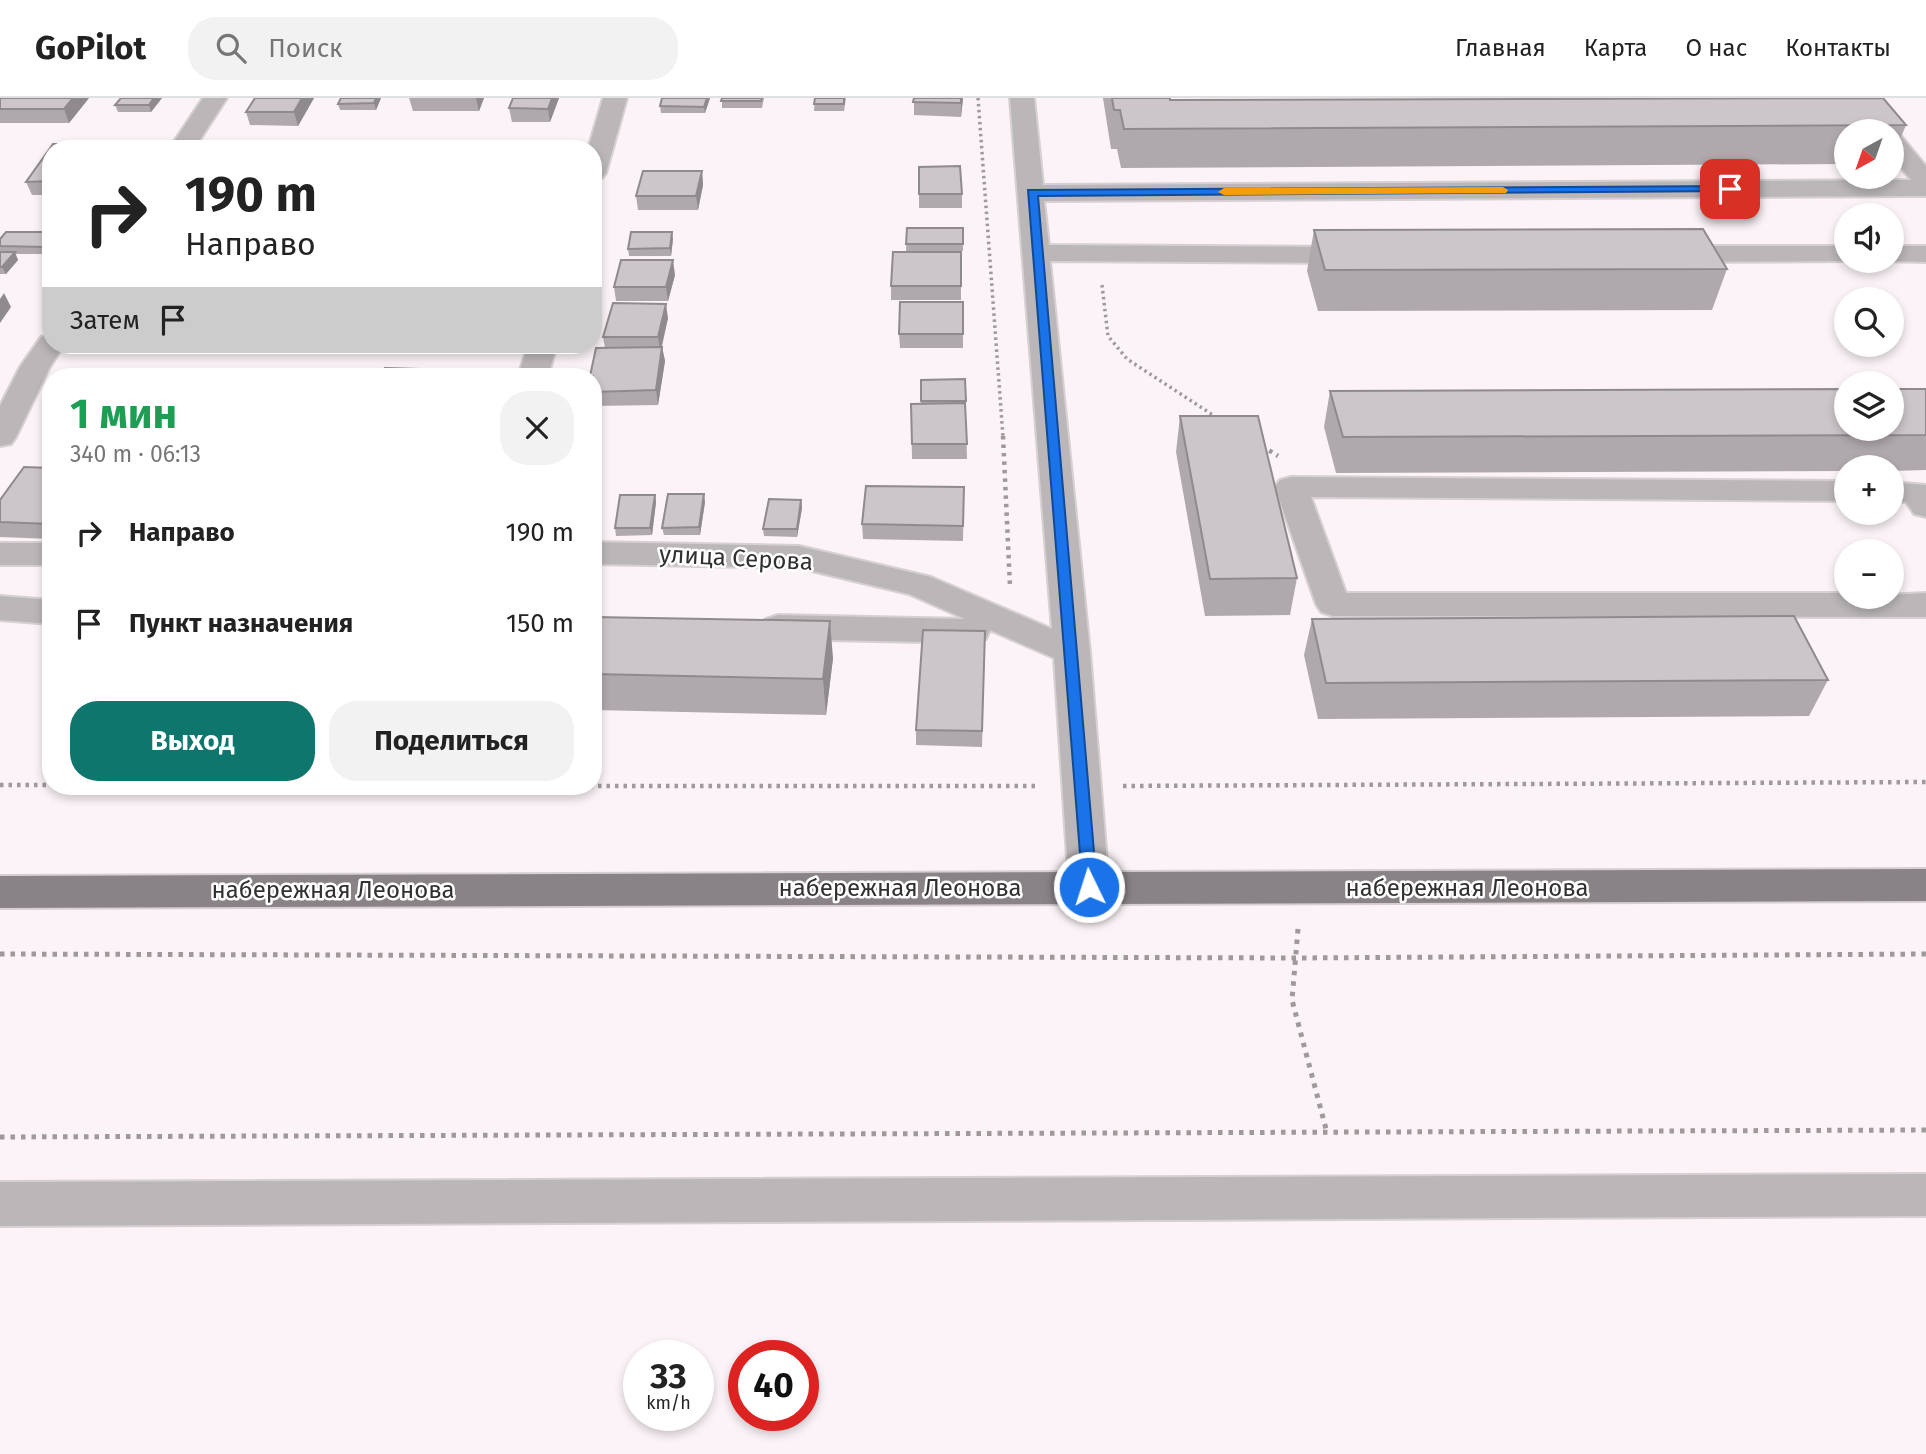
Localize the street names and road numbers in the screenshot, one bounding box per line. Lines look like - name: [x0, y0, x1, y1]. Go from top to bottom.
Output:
- street label: улица Серова: [658, 540, 814, 576]
- street label: набережная Леонова: [778, 874, 1022, 902]
- street label: набережная Леонова: [1345, 874, 1589, 902]
- street label: набережная Леонова: [211, 876, 455, 904]

